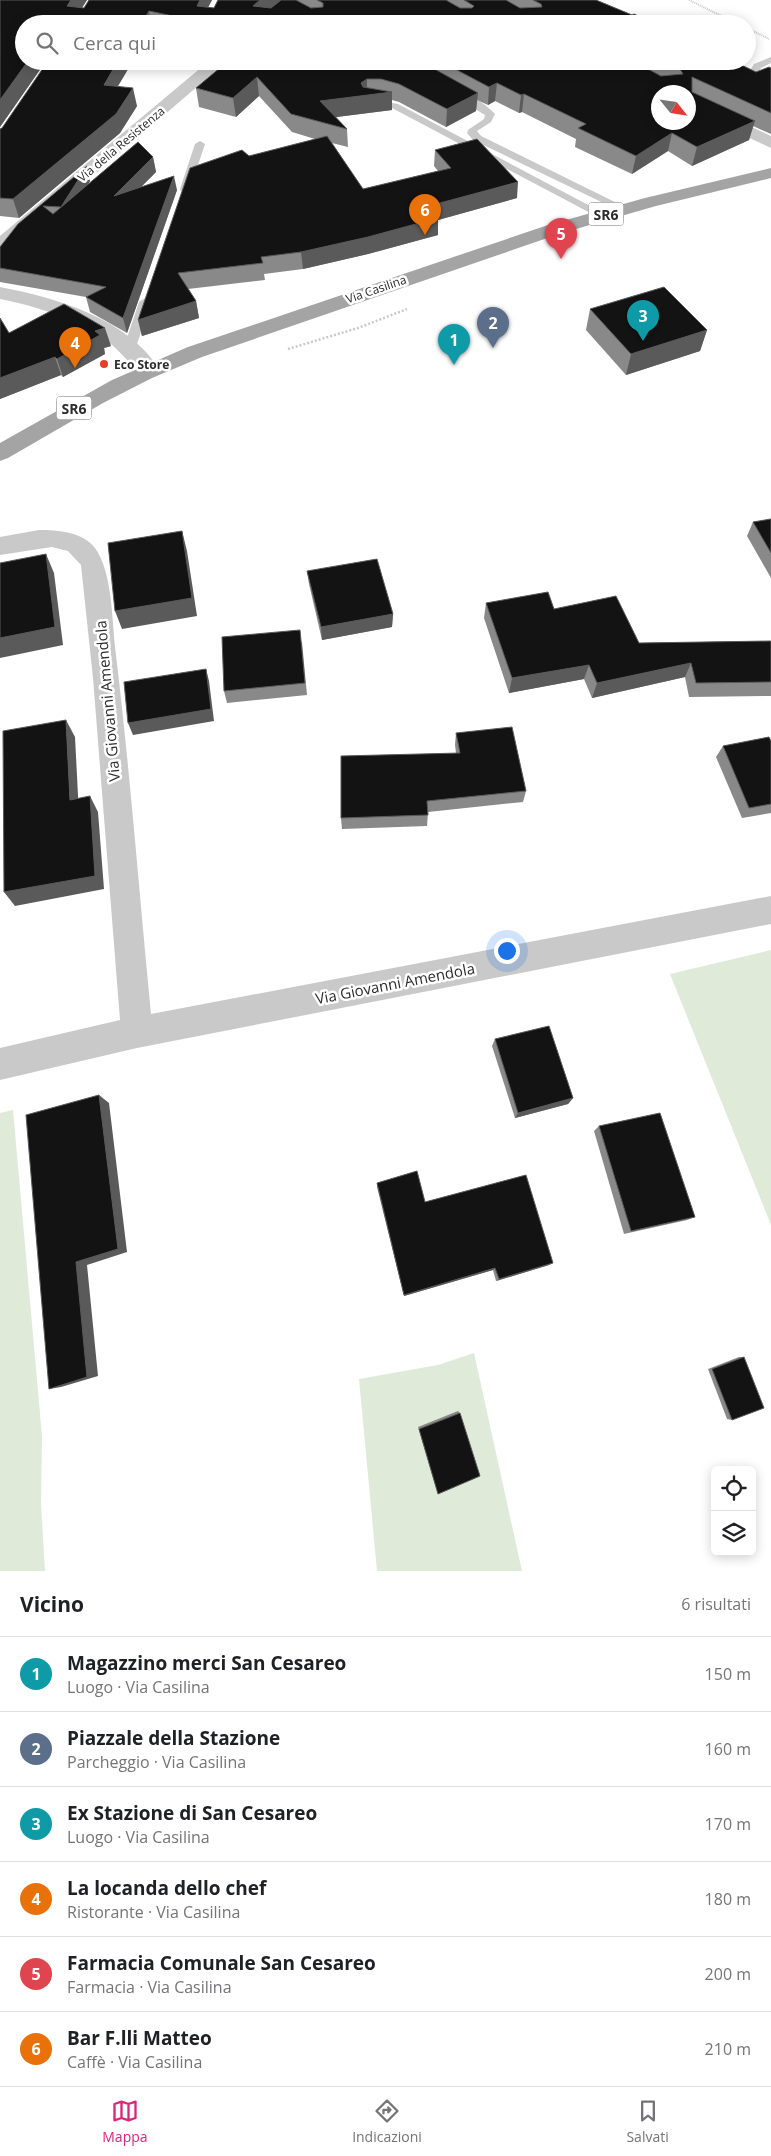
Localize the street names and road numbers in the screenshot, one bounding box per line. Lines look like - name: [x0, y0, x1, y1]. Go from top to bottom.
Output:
- street label: Via della Resistenza: [74, 102, 168, 186]
- road number: SR6: [588, 202, 624, 225]
- street label: Via Casilina: [343, 271, 409, 307]
- road number: SR6: [56, 396, 92, 419]
- street label: Via Giovanni Amendola: [90, 619, 124, 783]
- street label: Via Giovanni Amendola: [314, 958, 476, 1008]

